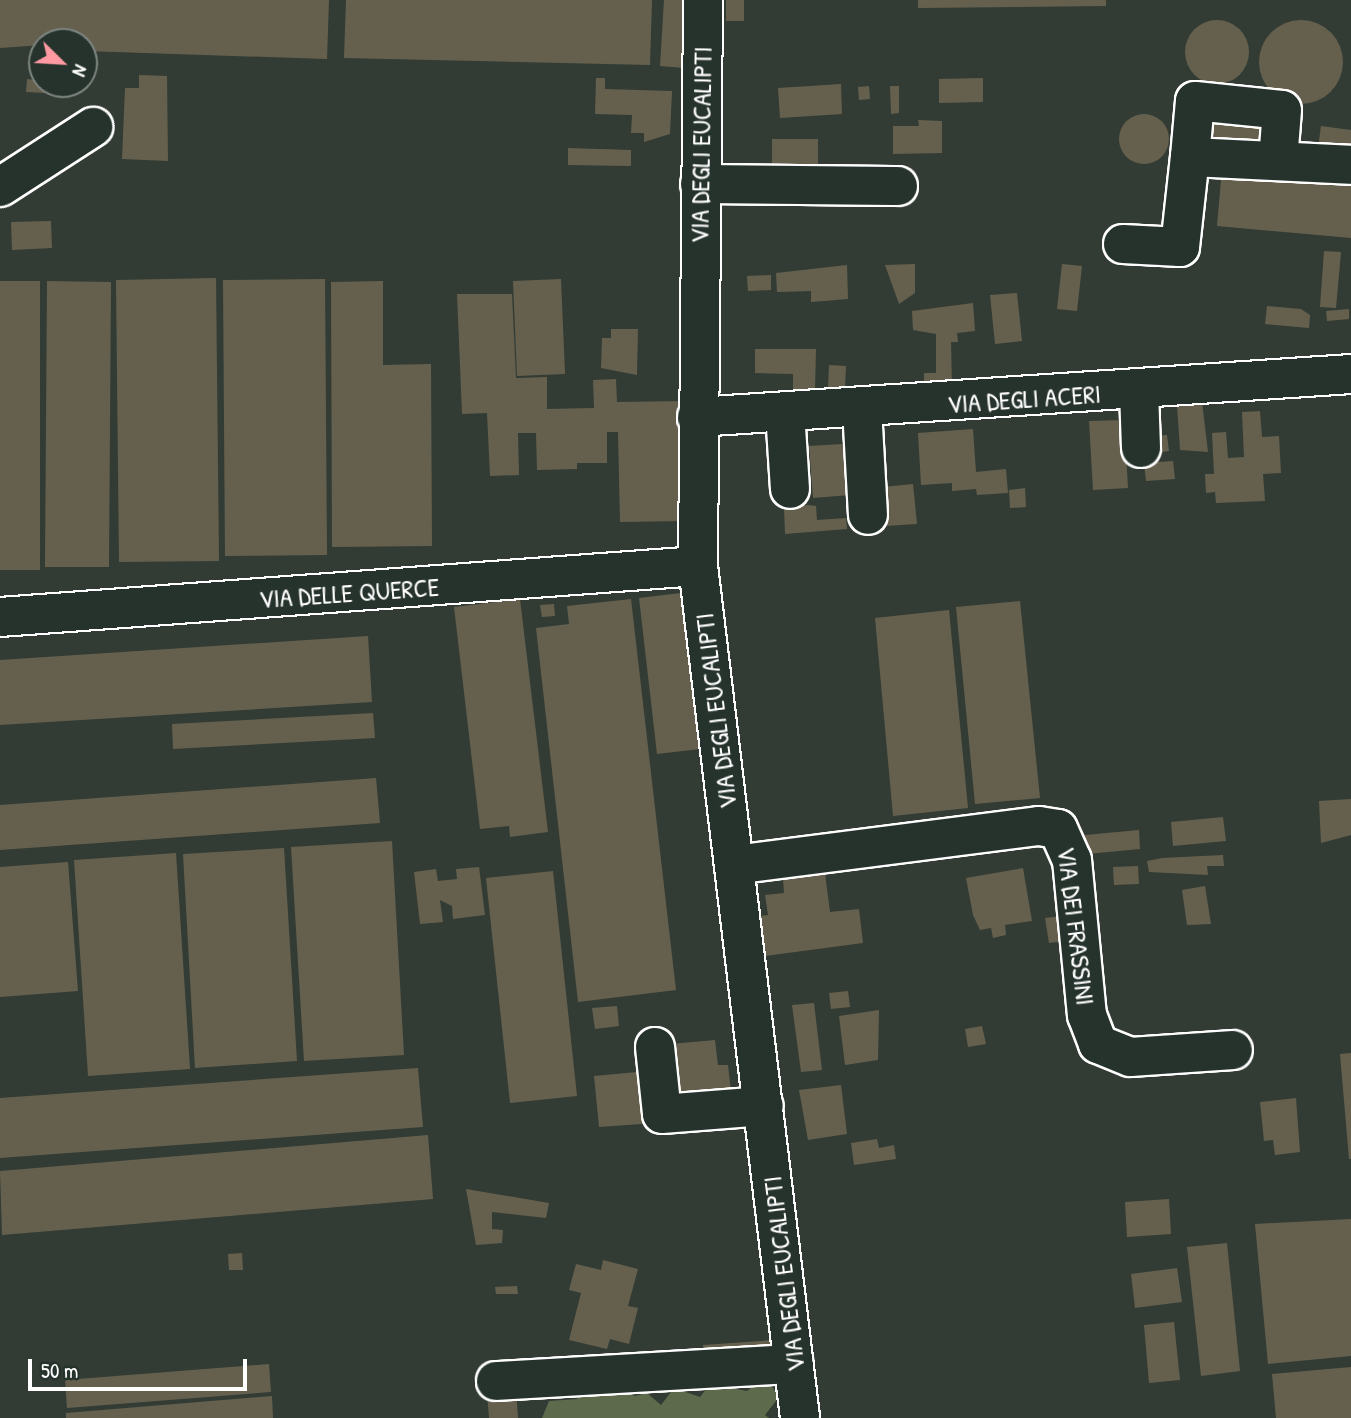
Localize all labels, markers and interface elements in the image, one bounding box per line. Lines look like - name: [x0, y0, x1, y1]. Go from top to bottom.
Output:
- north arrow: [28, 28, 98, 98]
- street label: VIA DEGLI EUCALIPTI: [684, 46, 718, 244]
- text: N: [66, 61, 94, 81]
- street label: VIA DEGLI ACERI: [946, 378, 1102, 420]
- street label: VIA DELLE QUERCE: [258, 571, 440, 615]
- street label: VIA DEGLI EUCALIPTI: [689, 611, 743, 811]
- street label: VIA DEI FRASSINI: [1051, 845, 1101, 1007]
- street label: VIA DEGLI EUCALIPTI: [757, 1174, 811, 1374]
- scale bar: [32, 1344, 250, 1388]
- text: 50 m: [41, 1356, 78, 1385]

